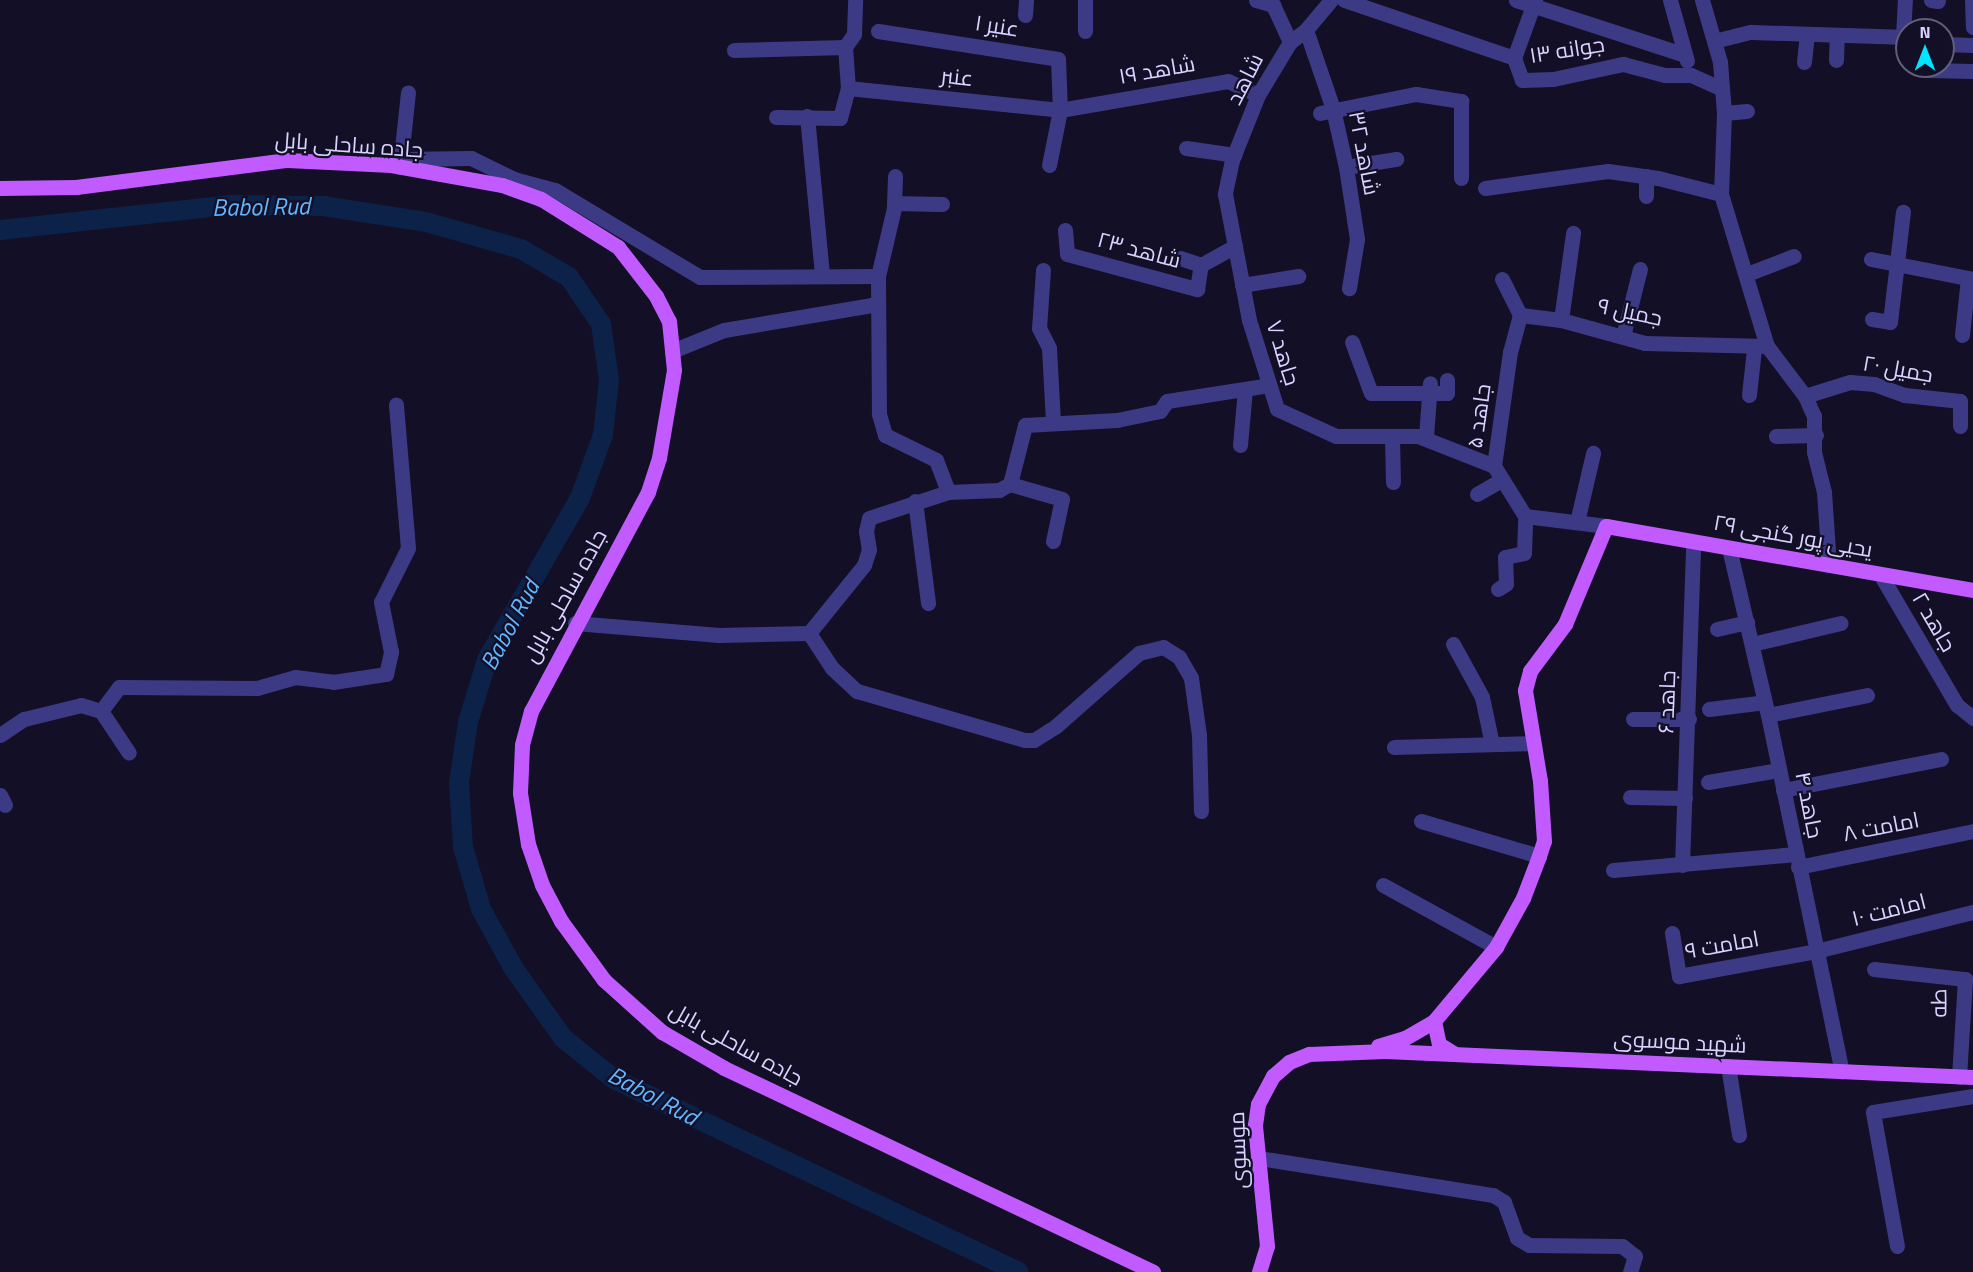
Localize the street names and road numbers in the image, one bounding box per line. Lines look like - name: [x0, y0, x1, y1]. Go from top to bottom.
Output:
- street label: عنیر ۱: [973, 10, 1021, 42]
- street label: جوانه ۱۳: [1527, 31, 1607, 69]
- street label: شاهد: [1221, 49, 1269, 109]
- street label: شاهد ۱۹: [1117, 50, 1197, 90]
- street label: عنبر: [939, 62, 975, 92]
- street label: شاهد ۳۲: [1343, 109, 1385, 197]
- street label: جاده ساحلی بابل: [274, 127, 424, 163]
- street label: شاهد ۲۳: [1094, 226, 1184, 274]
- street label: جمیل ۹: [1595, 292, 1665, 332]
- street label: جاهد ۷: [1261, 317, 1305, 389]
- street label: جمیل ۲۰: [1861, 350, 1935, 388]
- street label: جاهد ۵: [1461, 382, 1497, 450]
- street label: یحیی پور گنجی ۲۹: [1711, 509, 1875, 563]
- street label: جاده ساحلی بابل: [517, 525, 613, 667]
- street label: جاهد ۲: [1906, 588, 1962, 656]
- street label: جاهد ۶: [1653, 670, 1681, 734]
- street label: جاهد ۴: [1790, 769, 1828, 841]
- street label: امامت ۸: [1841, 807, 1921, 847]
- street label: امامت ۱۰: [1849, 888, 1929, 932]
- street label: امامت ۹: [1683, 925, 1761, 965]
- street label: طه: [1926, 988, 1952, 1018]
- street label: جاده ساحلی بابل: [665, 996, 807, 1092]
- street label: شهید موسوی: [1613, 1025, 1747, 1059]
- street label: موسوی: [1223, 1111, 1253, 1189]

